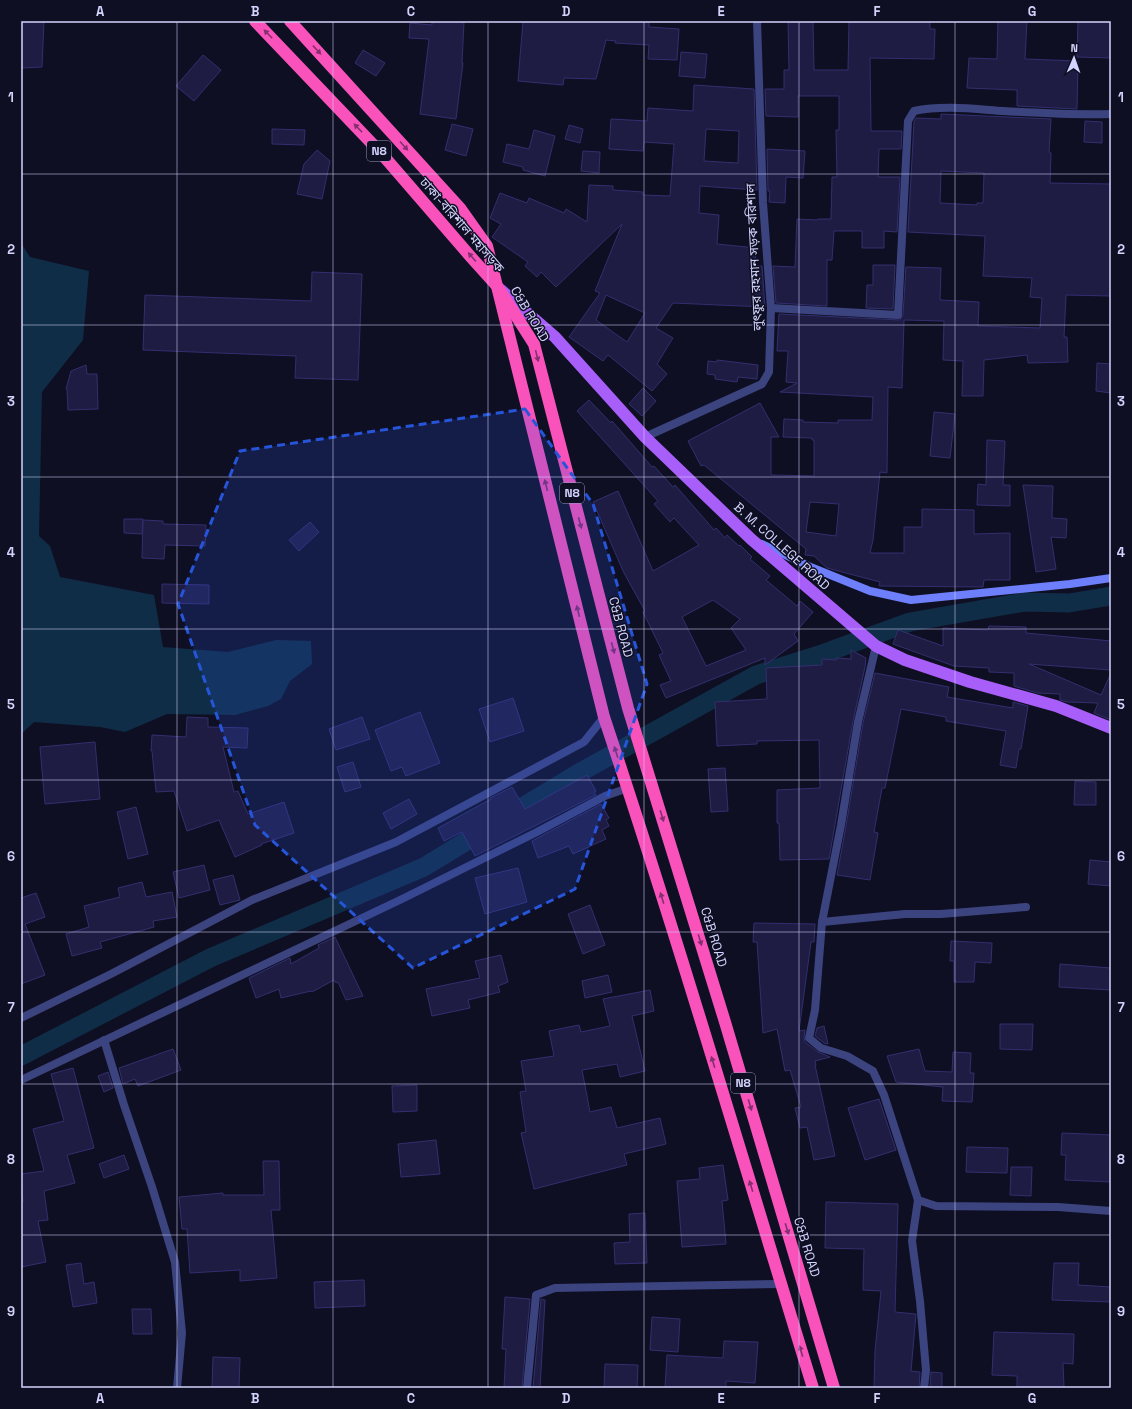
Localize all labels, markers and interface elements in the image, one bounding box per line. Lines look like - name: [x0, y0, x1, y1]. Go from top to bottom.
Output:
- text: A: [96, 3, 105, 20]
- text: B: [251, 3, 260, 20]
- text: C: [407, 3, 415, 20]
- text: D: [562, 3, 571, 20]
- text: E: [717, 3, 725, 20]
- text: F: [874, 3, 881, 20]
- text: G: [1028, 3, 1036, 20]
- one-way arrow: [263, 29, 273, 39]
- north arrow: [1054, 38, 1094, 78]
- text: N: [1070, 41, 1078, 55]
- one-way arrow: [312, 45, 321, 55]
- text: 1: [8, 89, 14, 106]
- text: 1: [1118, 89, 1124, 106]
- one-way arrow: [353, 123, 362, 133]
- one-way arrow: [400, 140, 409, 151]
- road number: N8: [367, 141, 391, 161]
- street label: ঢাকা-বরিশাল মহাসড়ক: [415, 173, 508, 277]
- street label: লুৎফুর রহমান সড়ক বরিশাল: [742, 182, 766, 332]
- text: 2: [7, 241, 15, 258]
- text: 2: [1117, 241, 1125, 258]
- one-way arrow: [467, 252, 476, 262]
- street label: C&B ROAD: [507, 283, 553, 345]
- one-way arrow: [535, 350, 541, 362]
- text: 3: [7, 393, 15, 410]
- text: 3: [1117, 393, 1125, 410]
- one-way arrow: [543, 478, 549, 491]
- road number: N8: [560, 483, 584, 503]
- street label: B. M. COLLEGE ROAD: [730, 498, 834, 594]
- one-way arrow: [577, 517, 583, 529]
- text: 4: [7, 544, 15, 561]
- text: 4: [1117, 544, 1125, 561]
- street label: C&B ROAD: [605, 595, 637, 659]
- one-way arrow: [574, 605, 580, 617]
- one-way arrow: [610, 642, 616, 655]
- text: 5: [7, 696, 15, 713]
- text: 5: [1117, 696, 1125, 713]
- one-way arrow: [612, 746, 618, 758]
- one-way arrow: [659, 810, 665, 822]
- text: 6: [7, 848, 15, 865]
- text: 6: [1117, 848, 1125, 865]
- one-way arrow: [659, 891, 665, 903]
- street label: C&B ROAD: [697, 905, 731, 969]
- one-way arrow: [697, 934, 703, 946]
- text: 7: [7, 999, 15, 1016]
- text: 7: [1117, 999, 1125, 1016]
- one-way arrow: [710, 1056, 716, 1068]
- road number: N8: [731, 1073, 755, 1093]
- one-way arrow: [747, 1099, 753, 1111]
- text: 8: [7, 1151, 15, 1168]
- text: 8: [1117, 1151, 1125, 1168]
- one-way arrow: [748, 1180, 754, 1192]
- street label: C&B ROAD: [790, 1215, 824, 1279]
- one-way arrow: [784, 1224, 790, 1236]
- text: 9: [7, 1303, 15, 1320]
- text: 9: [1117, 1303, 1125, 1320]
- one-way arrow: [798, 1344, 804, 1356]
- text: A: [96, 1390, 105, 1407]
- text: B: [251, 1390, 260, 1407]
- text: C: [407, 1390, 415, 1407]
- text: D: [562, 1390, 571, 1407]
- text: E: [717, 1390, 725, 1407]
- text: F: [874, 1390, 881, 1407]
- text: G: [1028, 1390, 1036, 1407]

